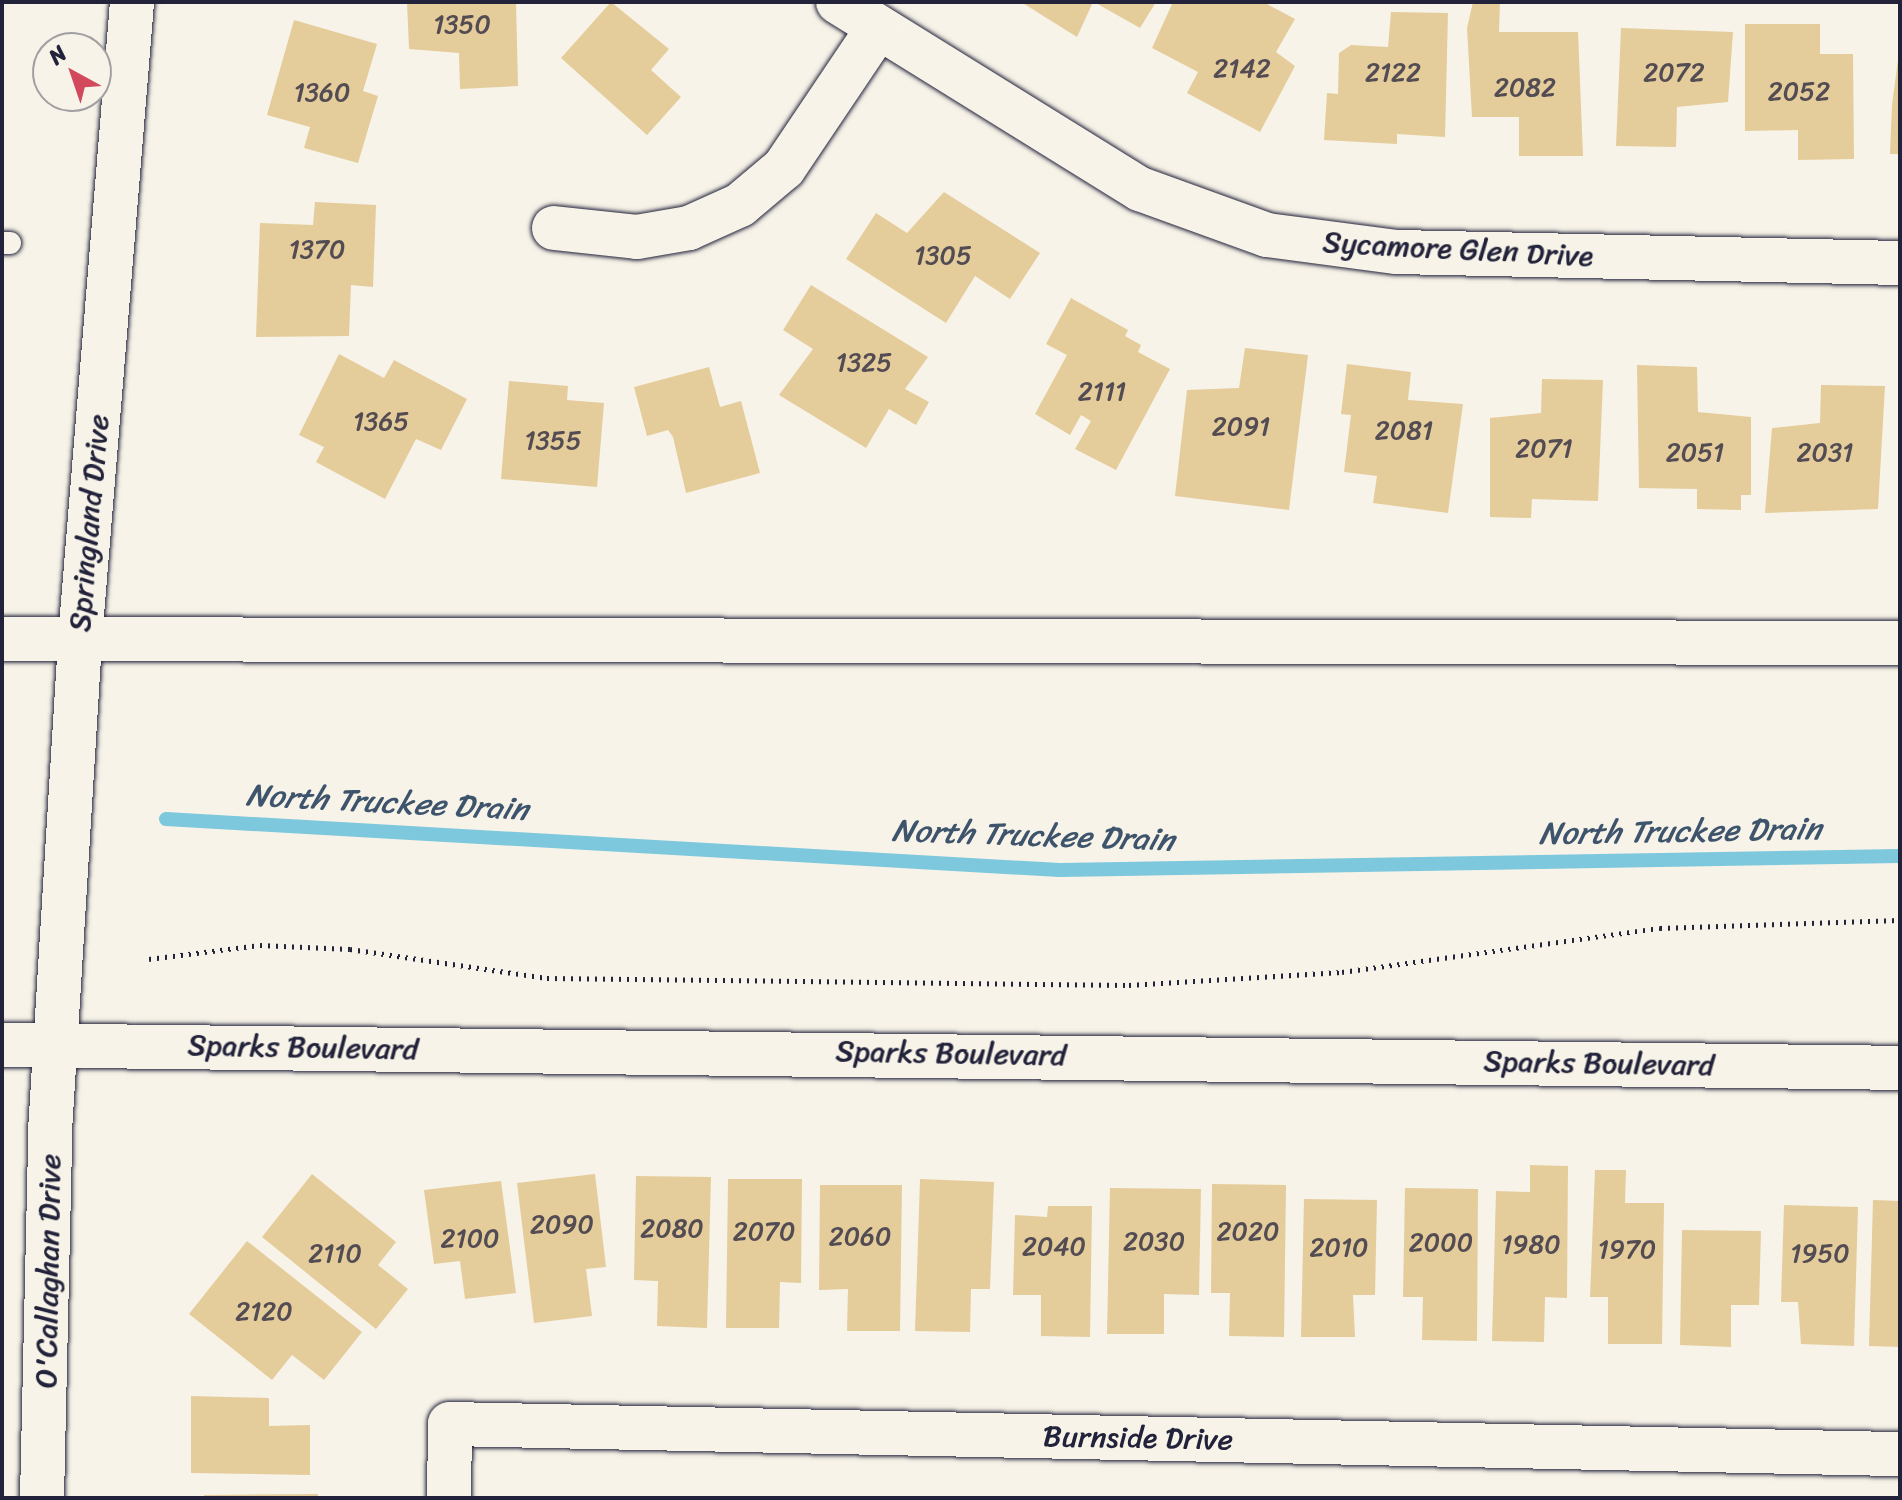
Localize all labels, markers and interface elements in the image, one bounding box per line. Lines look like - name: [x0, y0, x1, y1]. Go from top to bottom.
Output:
- house number: 1350: [433, 9, 491, 41]
- north arrow: [32, 32, 112, 112]
- text: N: [39, 35, 76, 75]
- house number: 2142: [1213, 53, 1271, 85]
- house number: 2122: [1365, 57, 1421, 89]
- house number: 2072: [1643, 57, 1705, 89]
- house number: 2082: [1494, 72, 1556, 104]
- house number: 2052: [1768, 76, 1830, 108]
- house number: 1360: [294, 77, 350, 109]
- street label: Sycamore Glen Drive: [1321, 224, 1595, 274]
- house number: 1370: [289, 234, 345, 266]
- house number: 1305: [914, 240, 972, 272]
- house number: 1325: [836, 347, 892, 379]
- house number: 2111: [1078, 376, 1126, 408]
- house number: 1365: [353, 406, 409, 438]
- house number: 2091: [1212, 411, 1270, 443]
- street label: Springland Drive: [62, 413, 116, 633]
- house number: 2081: [1375, 415, 1433, 447]
- house number: 1355: [524, 425, 582, 457]
- house number: 2071: [1515, 433, 1573, 465]
- house number: 2051: [1666, 437, 1724, 469]
- house number: 2031: [1797, 437, 1853, 469]
- water label: North Truckee Drain: [245, 776, 529, 830]
- water label: North Truckee Drain: [1538, 810, 1822, 854]
- water label: North Truckee Drain: [891, 812, 1175, 860]
- street label: Sparks Boulevard: [188, 1027, 418, 1067]
- street label: Sparks Boulevard: [836, 1033, 1066, 1073]
- street label: Sparks Boulevard: [1484, 1043, 1714, 1083]
- street label: O'Callaghan Drive: [28, 1153, 68, 1389]
- house number: 2090: [530, 1209, 594, 1241]
- house number: 2080: [640, 1213, 704, 1245]
- house number: 2070: [733, 1216, 795, 1248]
- house number: 2020: [1217, 1216, 1279, 1248]
- house number: 2060: [829, 1221, 891, 1253]
- house number: 2100: [440, 1223, 500, 1255]
- house number: 2030: [1123, 1226, 1185, 1258]
- house number: 2000: [1409, 1227, 1473, 1259]
- house number: 1980: [1501, 1229, 1561, 1261]
- house number: 2040: [1022, 1231, 1086, 1263]
- house number: 2010: [1309, 1232, 1369, 1264]
- house number: 1970: [1598, 1234, 1656, 1266]
- house number: 2110: [308, 1238, 362, 1270]
- house number: 1950: [1790, 1238, 1850, 1270]
- house number: 2120: [235, 1296, 293, 1328]
- street label: Burnside Drive: [1043, 1418, 1233, 1458]

